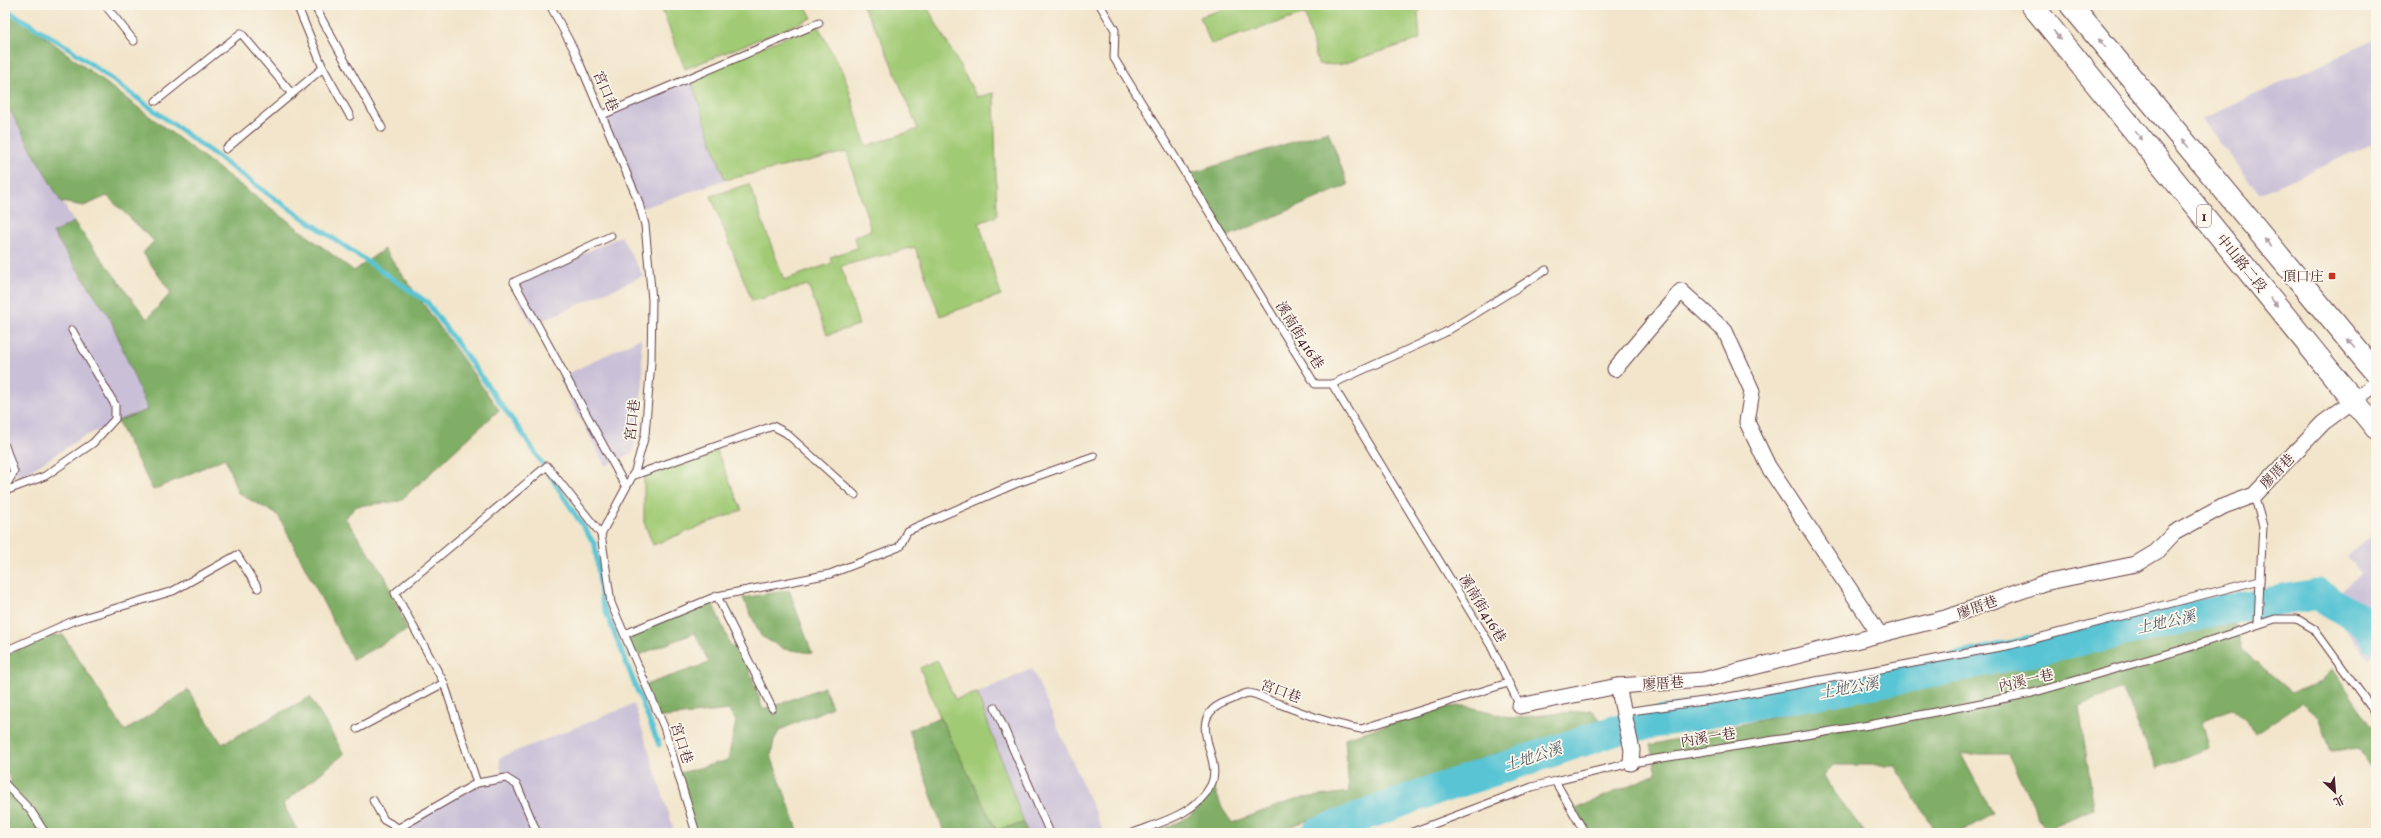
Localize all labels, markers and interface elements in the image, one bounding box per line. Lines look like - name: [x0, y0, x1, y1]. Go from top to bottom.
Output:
- one-way arrow: [2052, 30, 2061, 40]
- one-way arrow: [2098, 37, 2107, 48]
- street label: 宮口巷: [588, 69, 622, 115]
- one-way arrow: [2134, 130, 2143, 141]
- one-way arrow: [2181, 138, 2189, 149]
- road number: 1: [2197, 205, 2211, 227]
- street label: 中山路二段: [2211, 231, 2270, 297]
- one-way arrow: [2264, 238, 2272, 249]
- place label: 頂口庄: [2282, 268, 2324, 287]
- marker: 頂口庄: [2327, 271, 2337, 281]
- one-way arrow: [2269, 296, 2278, 307]
- street label: 溪南街416巷: [1270, 298, 1327, 373]
- one-way arrow: [2347, 338, 2356, 349]
- street label: 宮口巷: [622, 398, 645, 442]
- street label: 廖厝巷: [2257, 450, 2300, 494]
- street label: 溪南街416巷: [1454, 571, 1510, 647]
- street label: 廖厝巷: [1955, 592, 2000, 625]
- water label: 土地公溪: [2135, 607, 2200, 640]
- street label: 內溪一巷: [1997, 666, 2056, 697]
- street label: 廖厝巷: [1641, 674, 1685, 695]
- water label: 土地公溪: [1818, 674, 1883, 705]
- street label: 宮口巷: [1258, 676, 1303, 709]
- street label: 宮口巷: [665, 721, 696, 766]
- street label: 內溪一巷: [1679, 725, 1737, 752]
- water label: 土地公溪: [1502, 739, 1567, 778]
- north arrow: [2315, 772, 2355, 812]
- text: 北: [2330, 790, 2347, 809]

